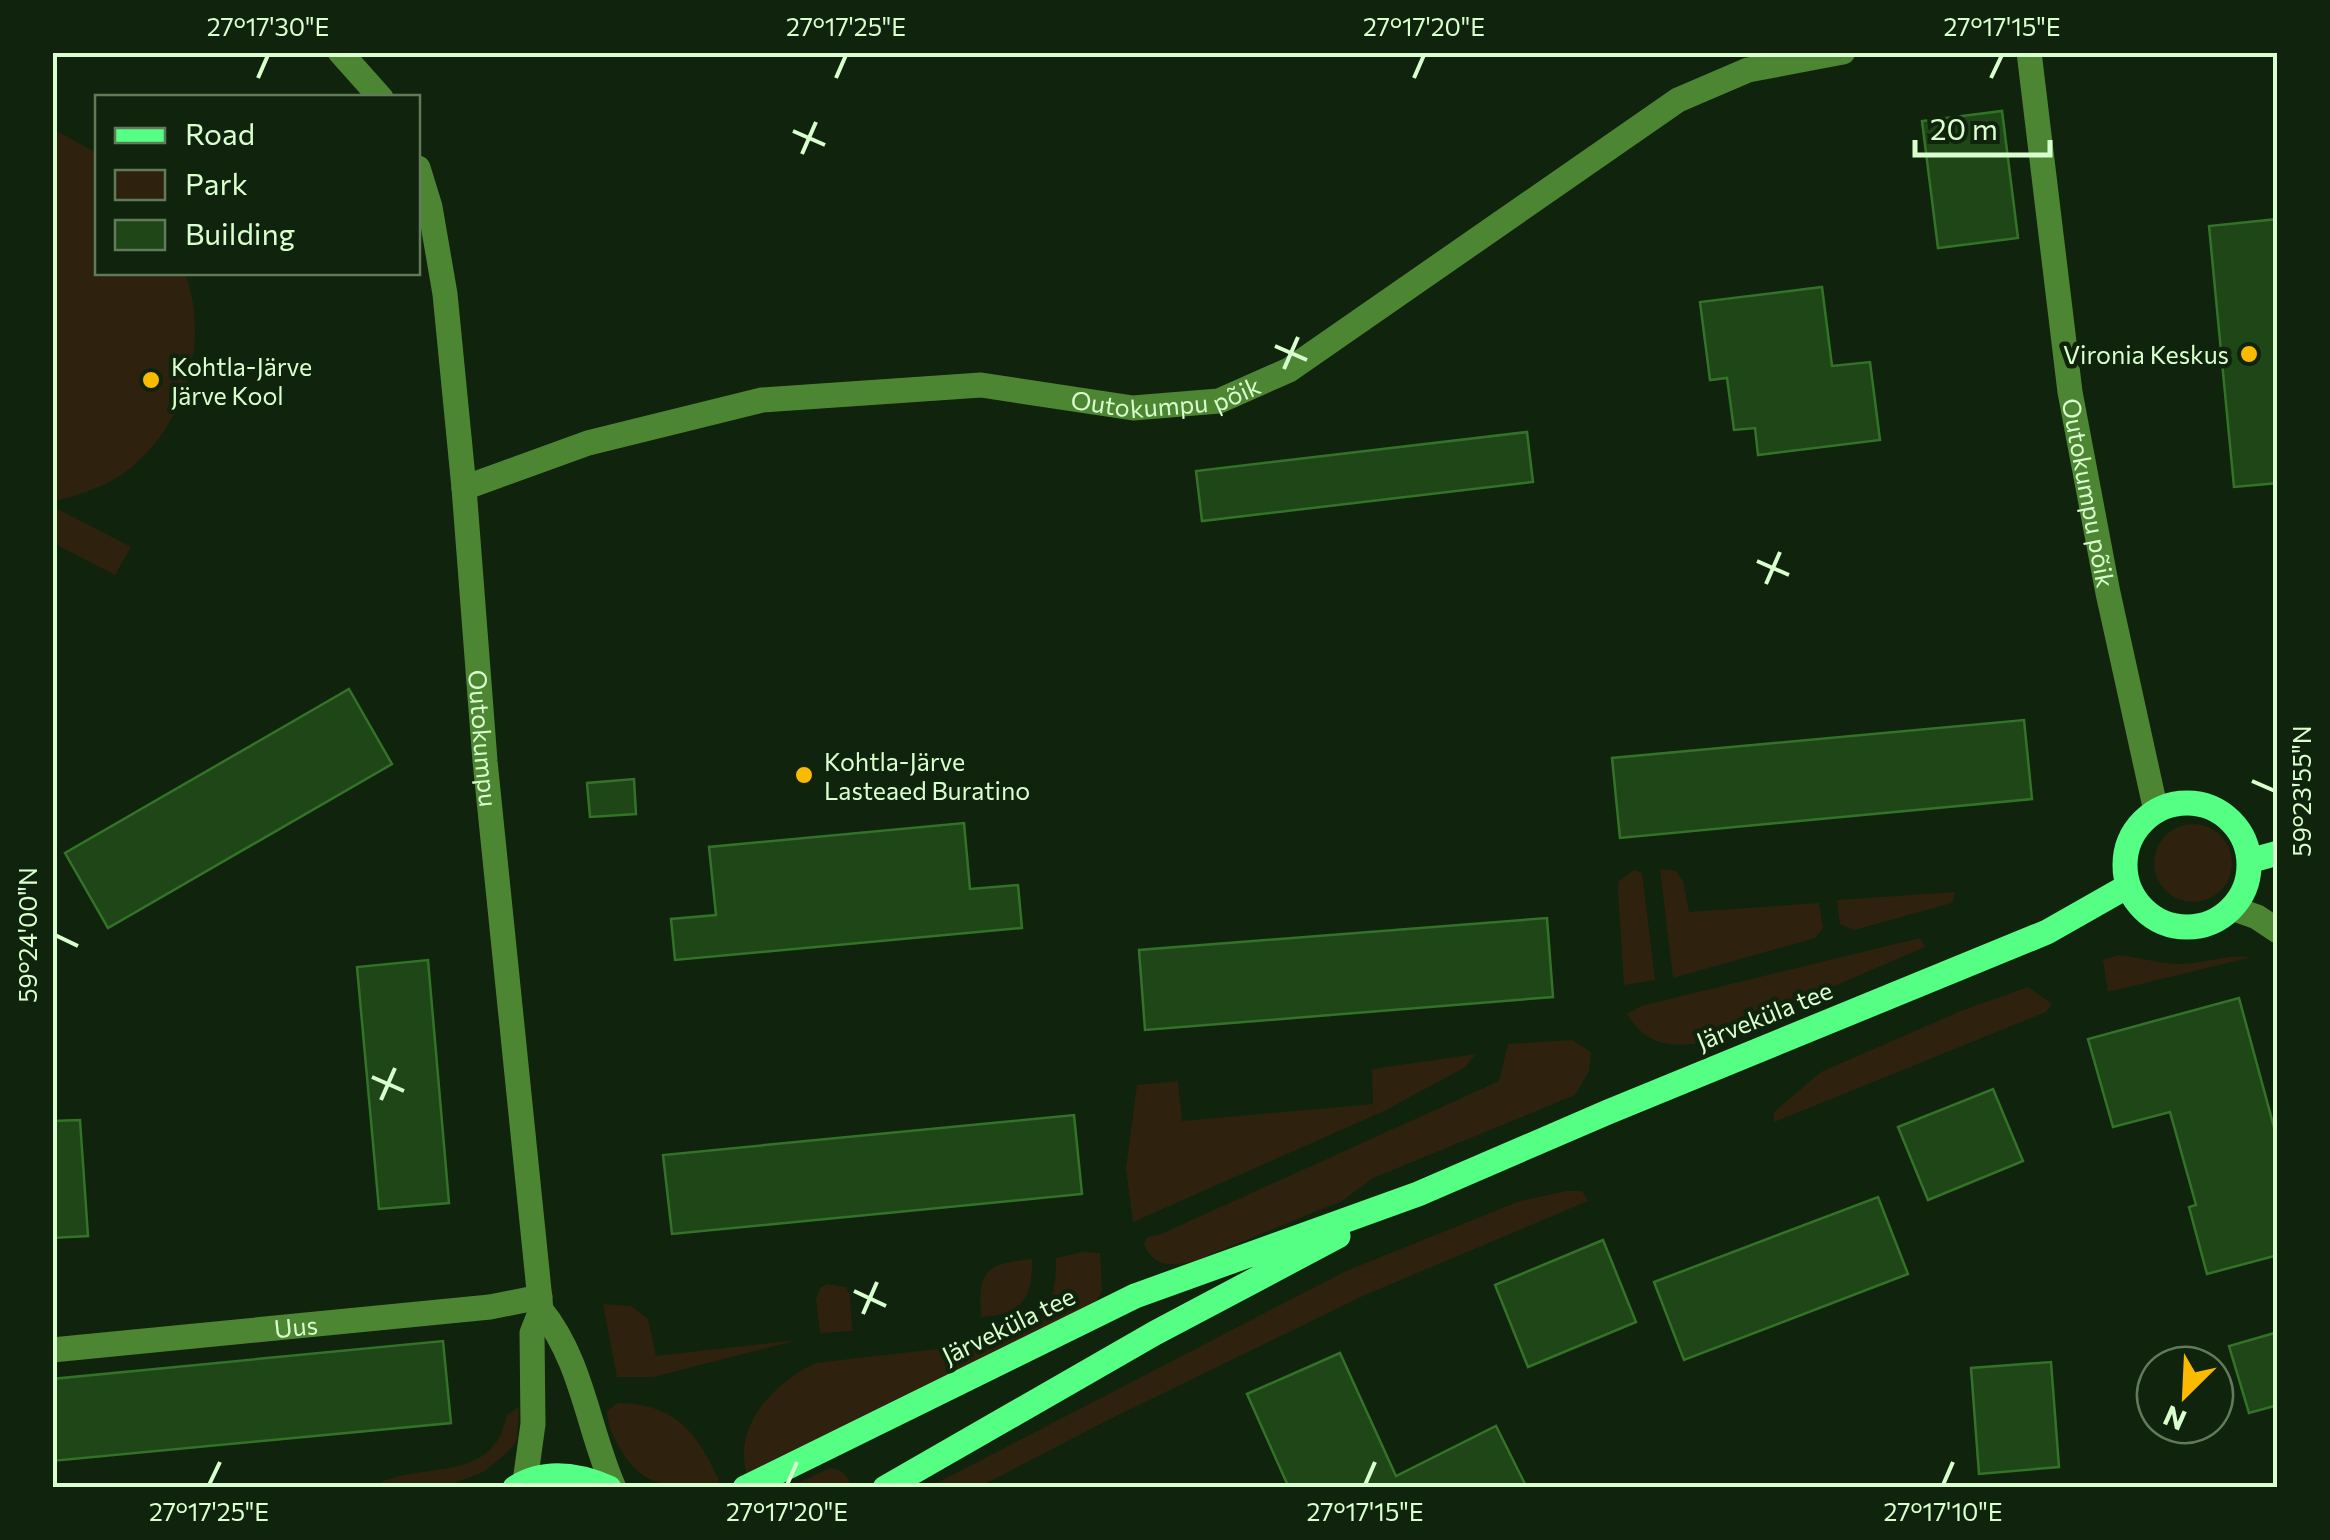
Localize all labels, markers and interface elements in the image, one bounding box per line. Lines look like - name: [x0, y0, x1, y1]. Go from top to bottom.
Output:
- text: 27°17'30"E: [207, 11, 329, 41]
- text: 27°17'25"E: [786, 11, 906, 41]
- text: 27°17'20"E: [1363, 11, 1485, 41]
- text: 27°17'15"E: [1943, 11, 2061, 41]
- legend: [95, 95, 420, 275]
- scale bar: [1915, 95, 2050, 157]
- text: 20 m: [1930, 109, 1998, 146]
- text: Road: [185, 114, 255, 151]
- text: Park: [185, 164, 248, 201]
- text: Building: [185, 214, 295, 251]
- place label: Vironia Keskus: [2063, 339, 2229, 369]
- marker: Vironia Keskus: [2238, 343, 2260, 365]
- place label: Kohtla-Järve Järve Kool: [171, 351, 312, 410]
- marker: Kohtla-Järve Järve Kool: [140, 369, 162, 391]
- street label: Outokumpu põik: [1069, 370, 1265, 423]
- street label: Outokumpu põik: [2056, 396, 2122, 590]
- street label: Outokumpu: [463, 669, 505, 808]
- text: 59°23'55"N: [2286, 725, 2316, 857]
- place label: Kohtla-Järve Lasteaed Buratino: [824, 746, 1030, 805]
- marker: Kohtla-Järve Lasteaed Buratino: [793, 764, 815, 786]
- text: 59°24'00"N: [12, 867, 42, 1003]
- street label: Järveküla tee: [1692, 974, 1836, 1056]
- street label: Järveküla tee: [937, 1280, 1079, 1370]
- street label: Uus: [273, 1309, 319, 1343]
- north arrow: [2135, 1345, 2235, 1445]
- text: N: [2158, 1399, 2191, 1439]
- text: 27°17'25"E: [149, 1496, 269, 1526]
- text: 27°17'20"E: [726, 1496, 848, 1526]
- text: 27°17'15"E: [1306, 1496, 1424, 1526]
- text: 27°17'10"E: [1883, 1496, 2003, 1526]

